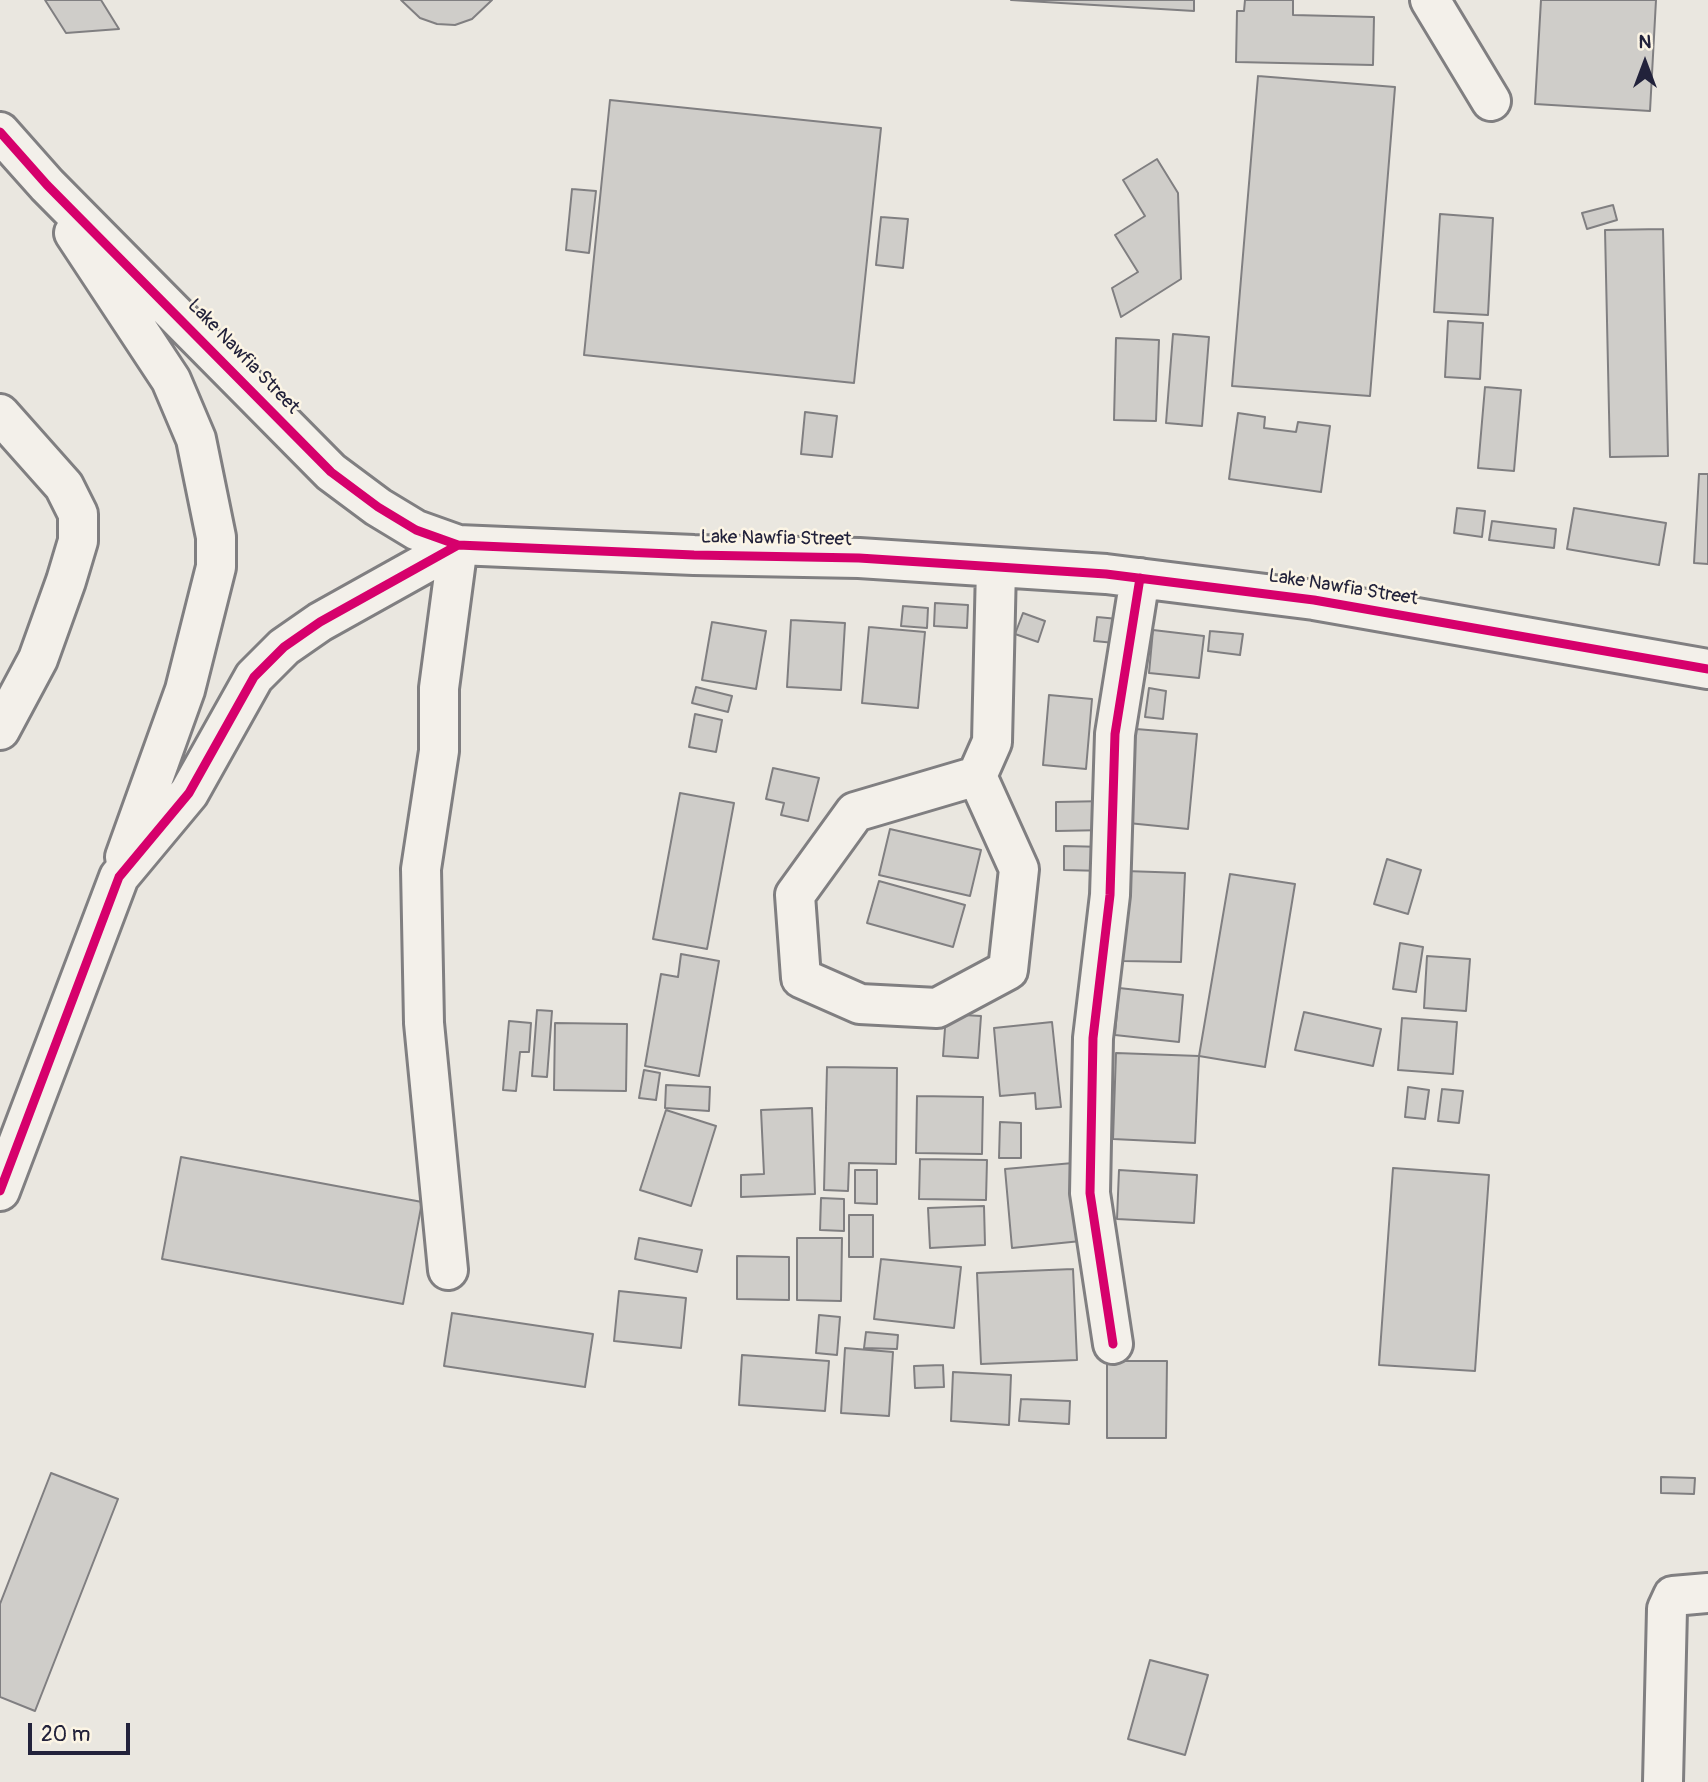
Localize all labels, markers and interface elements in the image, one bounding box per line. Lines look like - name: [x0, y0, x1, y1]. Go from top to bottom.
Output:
- north arrow: [1610, 28, 1680, 98]
- text: N: [1639, 30, 1651, 54]
- street label: Lake Nawfia Street: [182, 295, 304, 419]
- street label: Lake Nawfia Street: [700, 526, 852, 552]
- street label: Lake Nawfia Street: [1267, 565, 1419, 611]
- scale bar: [32, 1708, 133, 1752]
- text: 20 m: [41, 1721, 90, 1748]

